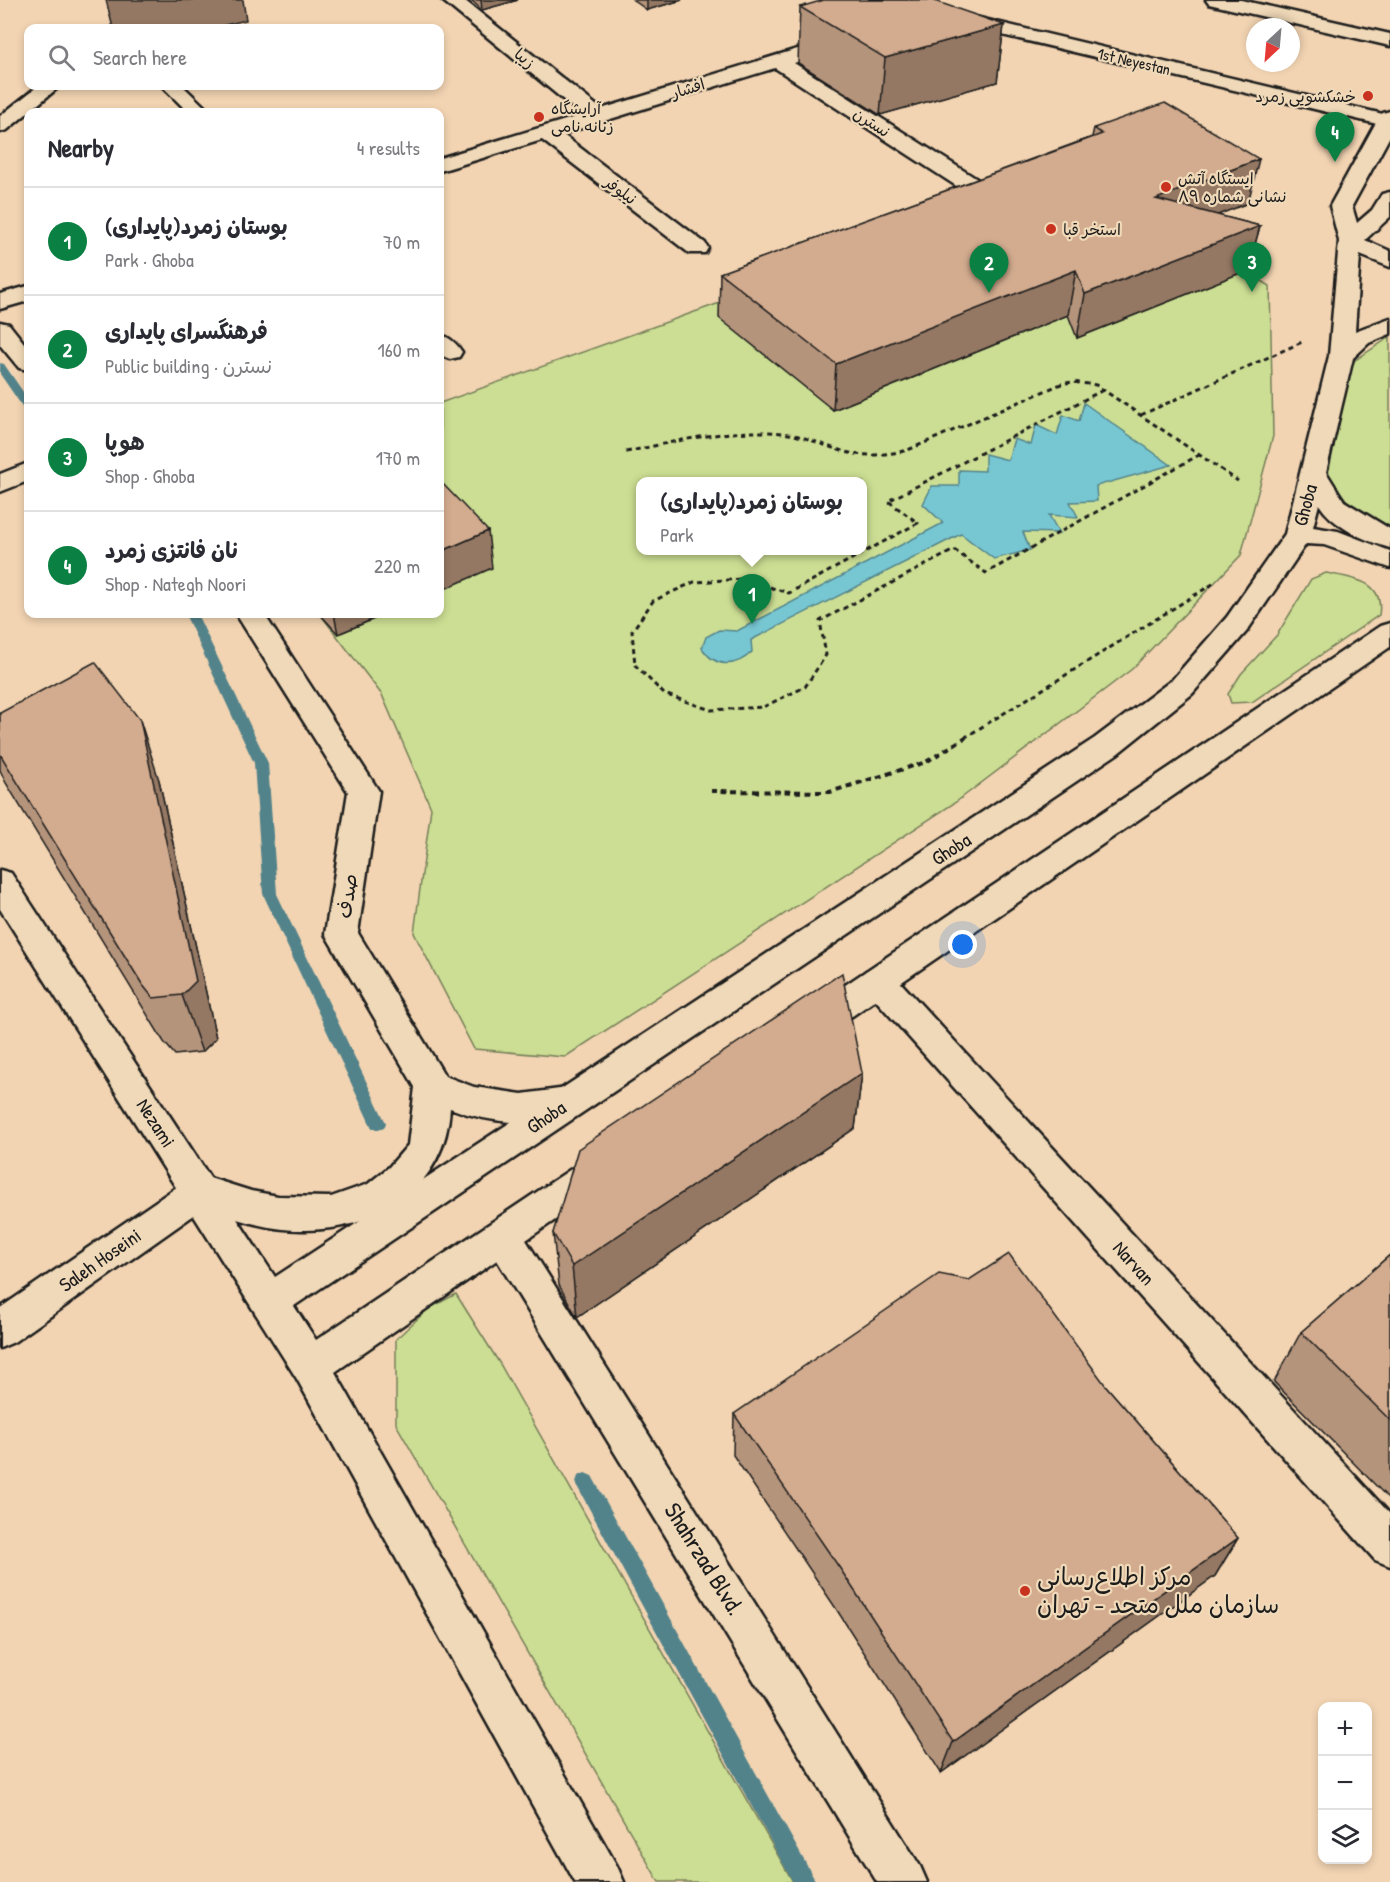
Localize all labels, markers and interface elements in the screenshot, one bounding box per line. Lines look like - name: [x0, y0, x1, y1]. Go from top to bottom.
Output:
- north arrow: [1246, 18, 1300, 72]
- search box: [24, 24, 444, 90]
- icon: search: [45, 41, 78, 74]
- text: Search here: [93, 42, 187, 72]
- street label: 1st Neyestan: [1095, 42, 1173, 80]
- street label: زیبا: [510, 43, 540, 73]
- street label: افشار: [667, 72, 708, 104]
- place label: خشکشویی زمرد: [1255, 85, 1356, 107]
- marker: خشکشویی زمرد: [1361, 89, 1375, 103]
- place label: آرایشگاه زنانه نامی: [551, 97, 614, 137]
- street label: نسترن: [849, 102, 895, 142]
- marker: آرایشگاه زنانه نامی: [532, 110, 546, 124]
- pin: 4: [1316, 112, 1354, 162]
- text: Nearby: [48, 130, 114, 165]
- text: 4 results: [357, 134, 420, 161]
- place label: ایستگاه آتش نشانی شماره ۸۹: [1178, 167, 1286, 207]
- street label: نیلوفر: [599, 170, 641, 209]
- marker: ایستگاه آتش نشانی شماره ۸۹: [1159, 180, 1173, 194]
- text: بوستان زمرد(پایداری): [105, 211, 288, 241]
- place label: استخر قبا: [1063, 218, 1121, 240]
- marker: استخر قبا: [1044, 222, 1058, 236]
- text: 1: [64, 228, 71, 255]
- text: 70 m: [383, 228, 420, 255]
- pin: 3: [1232, 242, 1272, 292]
- pin: 2: [970, 244, 1008, 293]
- text: Park · Ghoba: [105, 246, 194, 273]
- text: فرهنگسرای پایداری: [105, 316, 268, 346]
- text: 2: [63, 336, 72, 363]
- text: 160 m: [378, 336, 420, 363]
- text: Public building · نسترن: [105, 352, 272, 379]
- text: هوپا: [105, 427, 145, 457]
- text: 3: [63, 444, 72, 471]
- text: 170 m: [376, 444, 420, 471]
- text: Shop · Ghoba: [105, 462, 195, 489]
- popup: [636, 477, 867, 555]
- street label: Ghoba: [1286, 481, 1323, 529]
- text: بوستان زمرد(پایداری): [660, 486, 843, 516]
- text: Park: [660, 521, 694, 548]
- text: نان فانتزی زمرد: [105, 535, 238, 565]
- text: 4: [64, 552, 71, 579]
- text: 220 m: [374, 552, 420, 579]
- text: Shop · Nategh Noori: [105, 570, 247, 597]
- pin: 1: [732, 574, 771, 624]
- street label: Ghoba: [926, 826, 976, 871]
- street label: صدف: [330, 872, 363, 920]
- your location: [948, 930, 977, 959]
- street label: Nezami: [131, 1093, 182, 1152]
- street label: Ghoba: [521, 1094, 571, 1140]
- street label: Saleh Hoseini: [53, 1221, 146, 1298]
- street label: Narvan: [1107, 1235, 1161, 1291]
- street label: Shahrzad Blvd.: [658, 1496, 752, 1621]
- place label: مرکز اطلاع‌رسانی سازمان ملل متحد - تهران: [1037, 1560, 1279, 1620]
- marker: مرکز اطلاع‌رسانی سازمان ملل متحد - تهران: [1018, 1584, 1032, 1598]
- map controls: [1318, 1702, 1372, 1864]
- button: +: [1318, 1702, 1372, 1756]
- button: −: [1318, 1756, 1372, 1810]
- button: layers: [1318, 1810, 1372, 1864]

